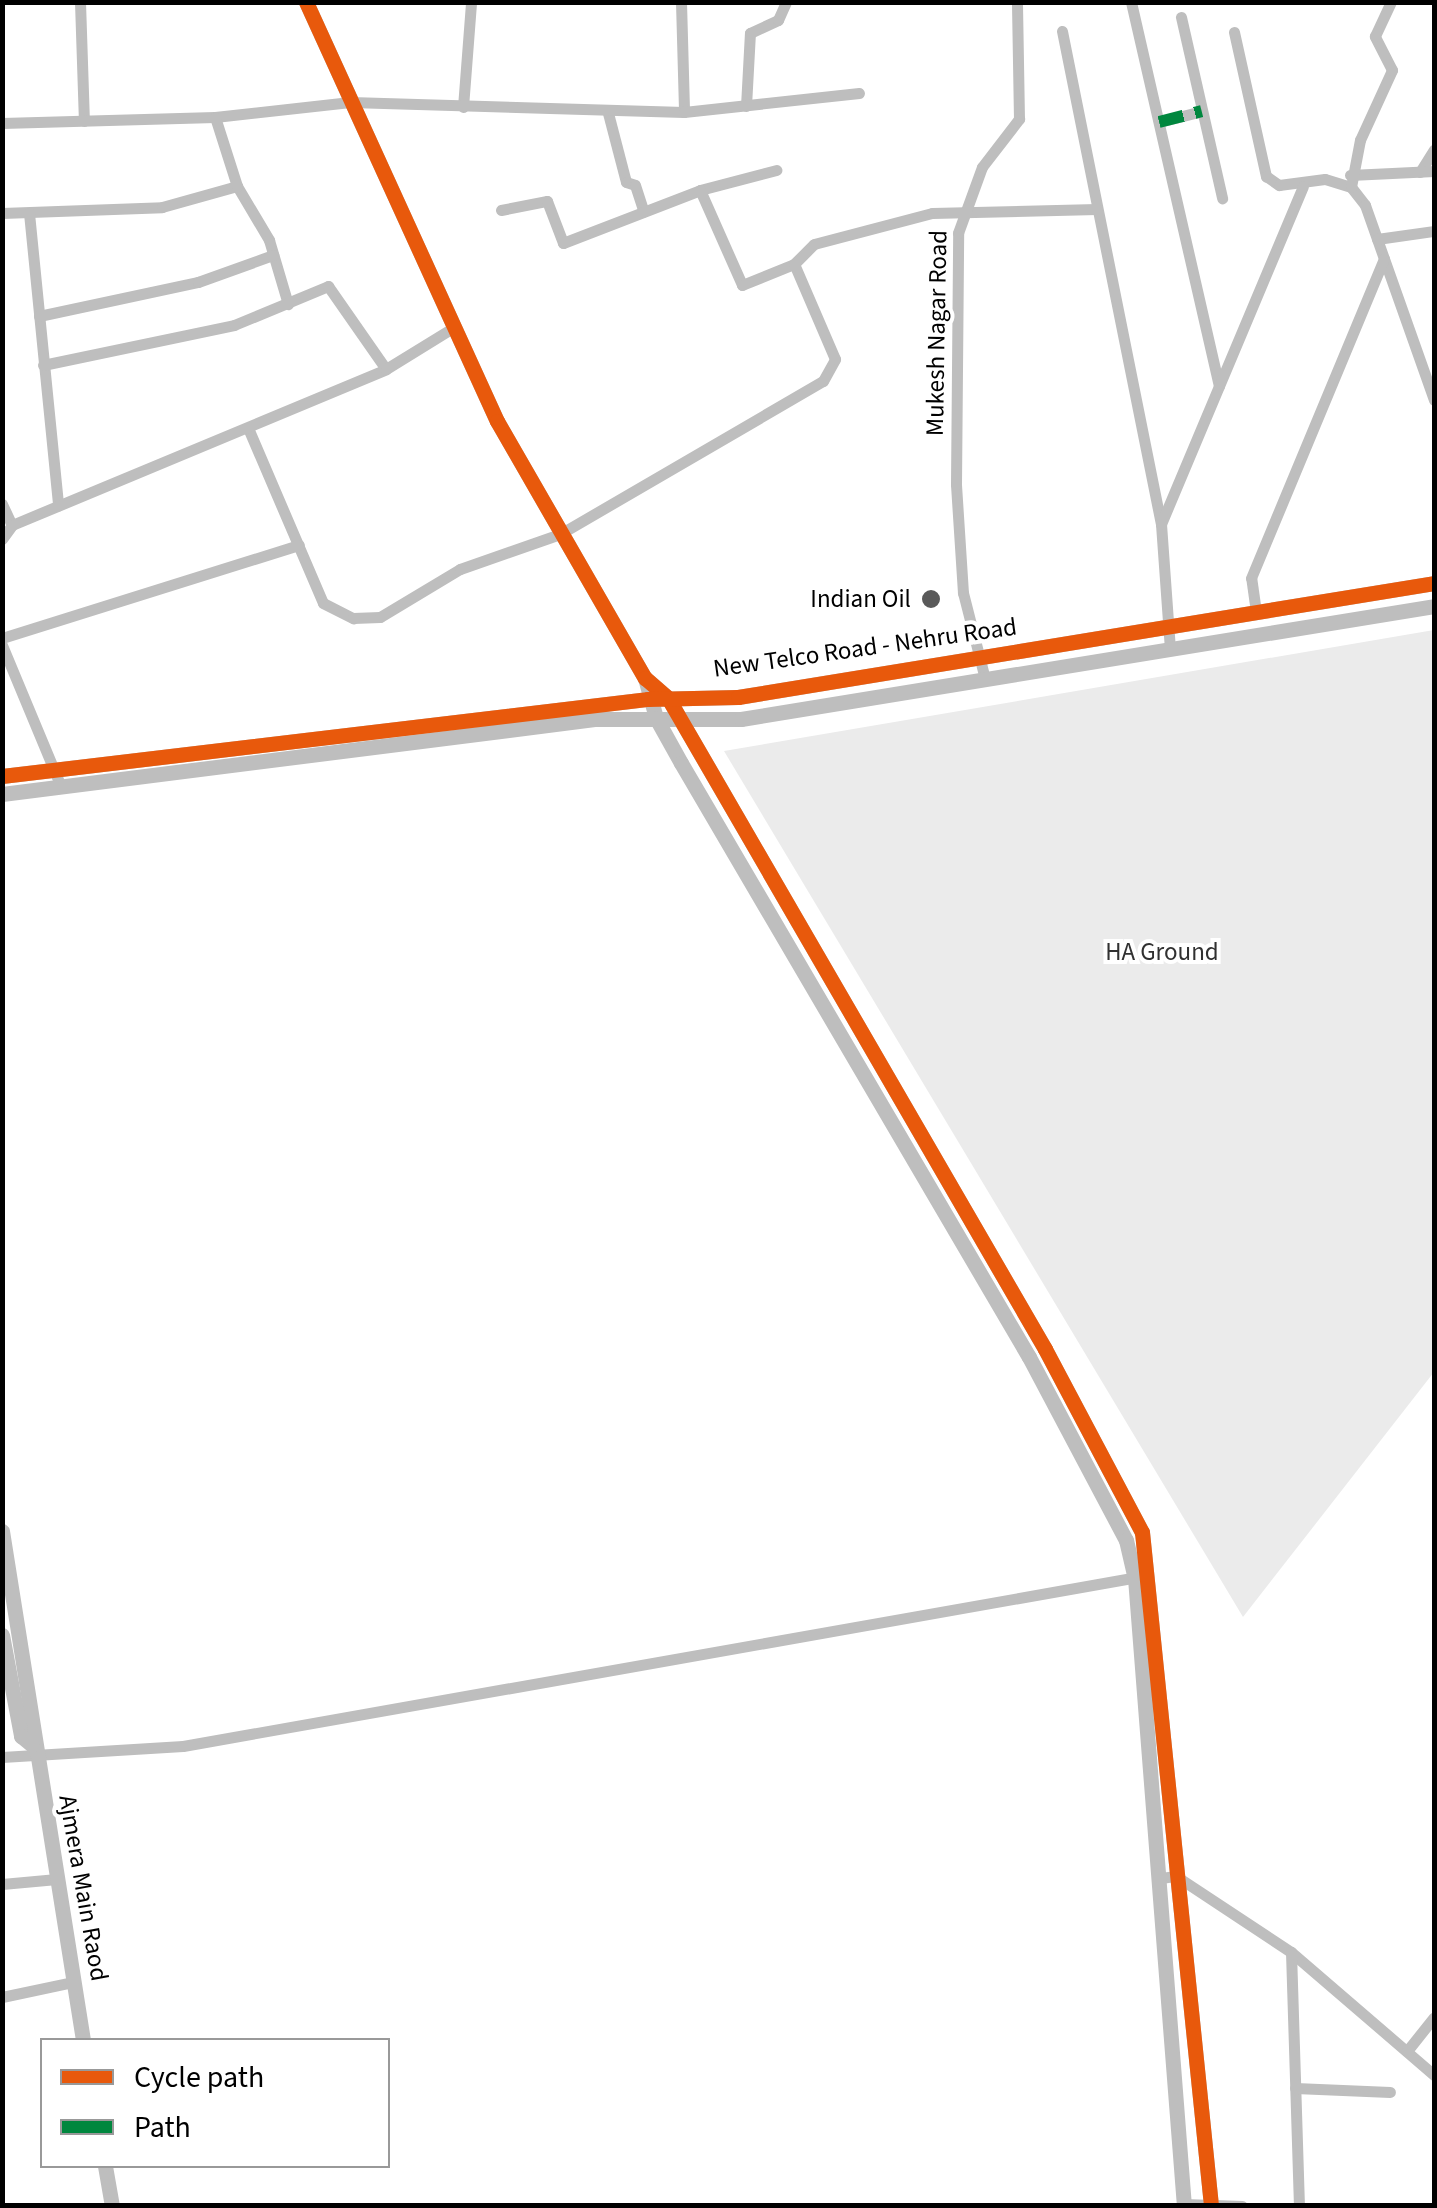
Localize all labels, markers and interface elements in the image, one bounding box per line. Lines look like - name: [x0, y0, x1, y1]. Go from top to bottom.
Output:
- street label: Mukesh Nagar Road: [920, 230, 954, 436]
- place label: Indian Oil: [810, 584, 911, 614]
- marker: Indian Oil: [920, 588, 942, 610]
- street label: New Telco Road - Nehru Road: [711, 612, 1019, 684]
- park label: HA Ground: [1105, 937, 1219, 967]
- street label: Ajmera Main Raod: [52, 1793, 114, 1983]
- legend: [40, 2038, 390, 2168]
- text: Cycle path: [134, 2056, 264, 2099]
- text: Path: [134, 2106, 191, 2149]

